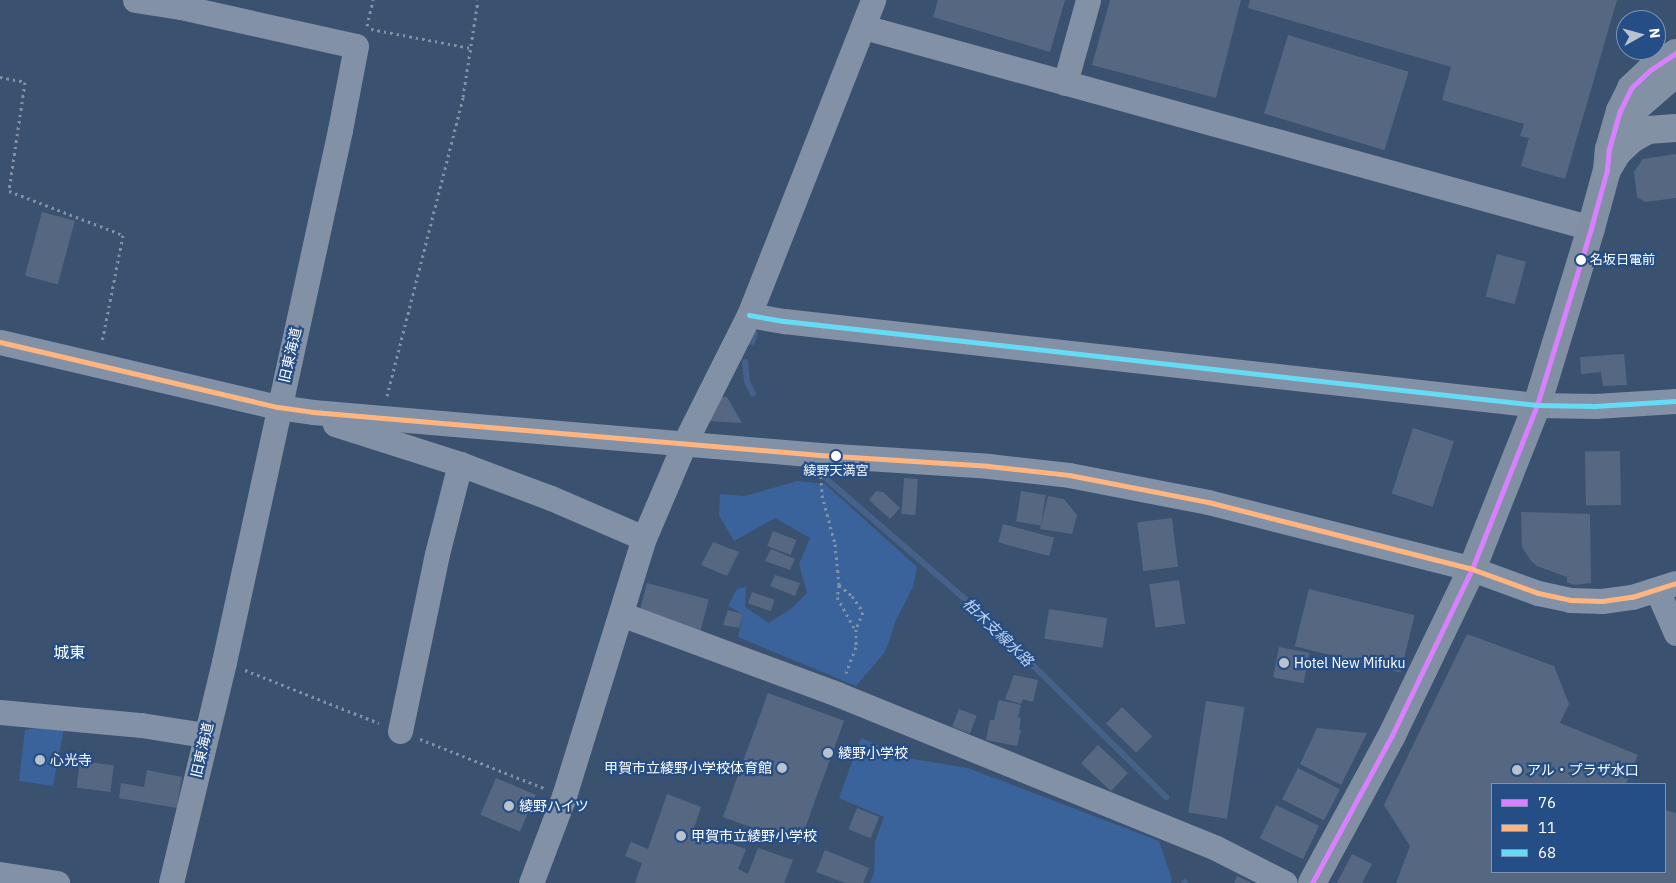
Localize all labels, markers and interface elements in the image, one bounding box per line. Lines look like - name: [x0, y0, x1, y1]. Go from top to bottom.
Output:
- north arrow: [1616, 10, 1666, 60]
- text: N: [1645, 27, 1664, 39]
- place label: 名坂日電前: [1590, 252, 1655, 268]
- marker: 名坂日電前: [1576, 255, 1586, 265]
- street label: 旧東海道: [276, 326, 304, 384]
- marker: 綾野天満宮: [831, 451, 841, 461]
- place label: 綾野天満宮: [804, 463, 868, 479]
- water label: 柏木支線水路: [959, 594, 1037, 670]
- district label: 城東: [53, 642, 85, 662]
- place label: Hotel New Mifuku: [1294, 655, 1406, 671]
- marker: Hotel New Mifuku: [1278, 657, 1290, 669]
- street label: 旧東海道: [188, 721, 216, 779]
- place label: 綾野小学校: [838, 745, 908, 761]
- marker: 綾野小学校: [822, 747, 834, 759]
- place label: 心光寺: [50, 752, 92, 768]
- marker: 心光寺: [34, 754, 46, 766]
- place label: 甲賀市立綾野小学校体育館: [604, 760, 772, 776]
- marker: 甲賀市立綾野小学校体育館: [776, 762, 788, 774]
- place label: アル・プラザ水口: [1527, 762, 1639, 778]
- marker: アル・プラザ水口: [1511, 764, 1523, 776]
- legend: [1491, 783, 1666, 873]
- text: 76: [1538, 793, 1556, 812]
- place label: 綾野ハイツ: [519, 798, 589, 814]
- marker: 綾野ハイツ: [503, 800, 515, 812]
- text: 11: [1538, 818, 1556, 837]
- place label: 甲賀市立綾野小学校: [691, 828, 817, 844]
- marker: 甲賀市立綾野小学校: [675, 830, 687, 842]
- text: 68: [1538, 843, 1556, 862]

